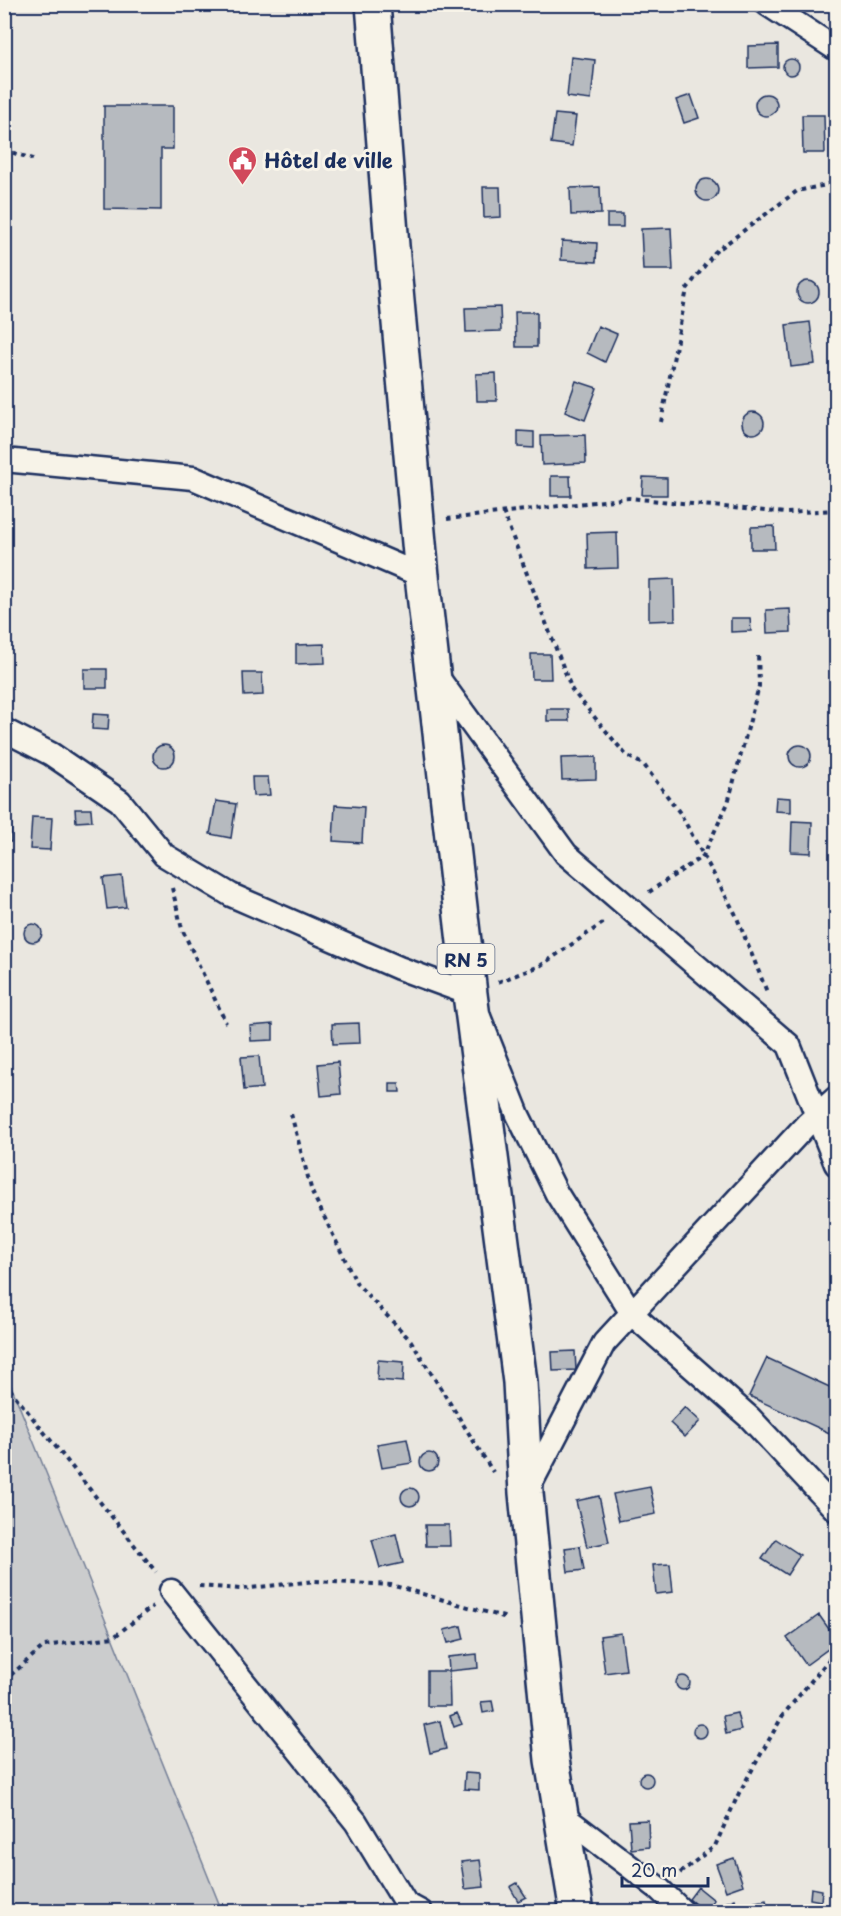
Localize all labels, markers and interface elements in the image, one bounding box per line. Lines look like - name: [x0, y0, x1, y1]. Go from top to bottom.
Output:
- public building icon: Hôtel de ville: [227, 144, 259, 186]
- place label: Hôtel de ville: [264, 145, 393, 175]
- road number: RN 5: [438, 944, 494, 974]
- scale bar: [622, 1850, 708, 1888]
- text: 20 m: [631, 1856, 677, 1883]

